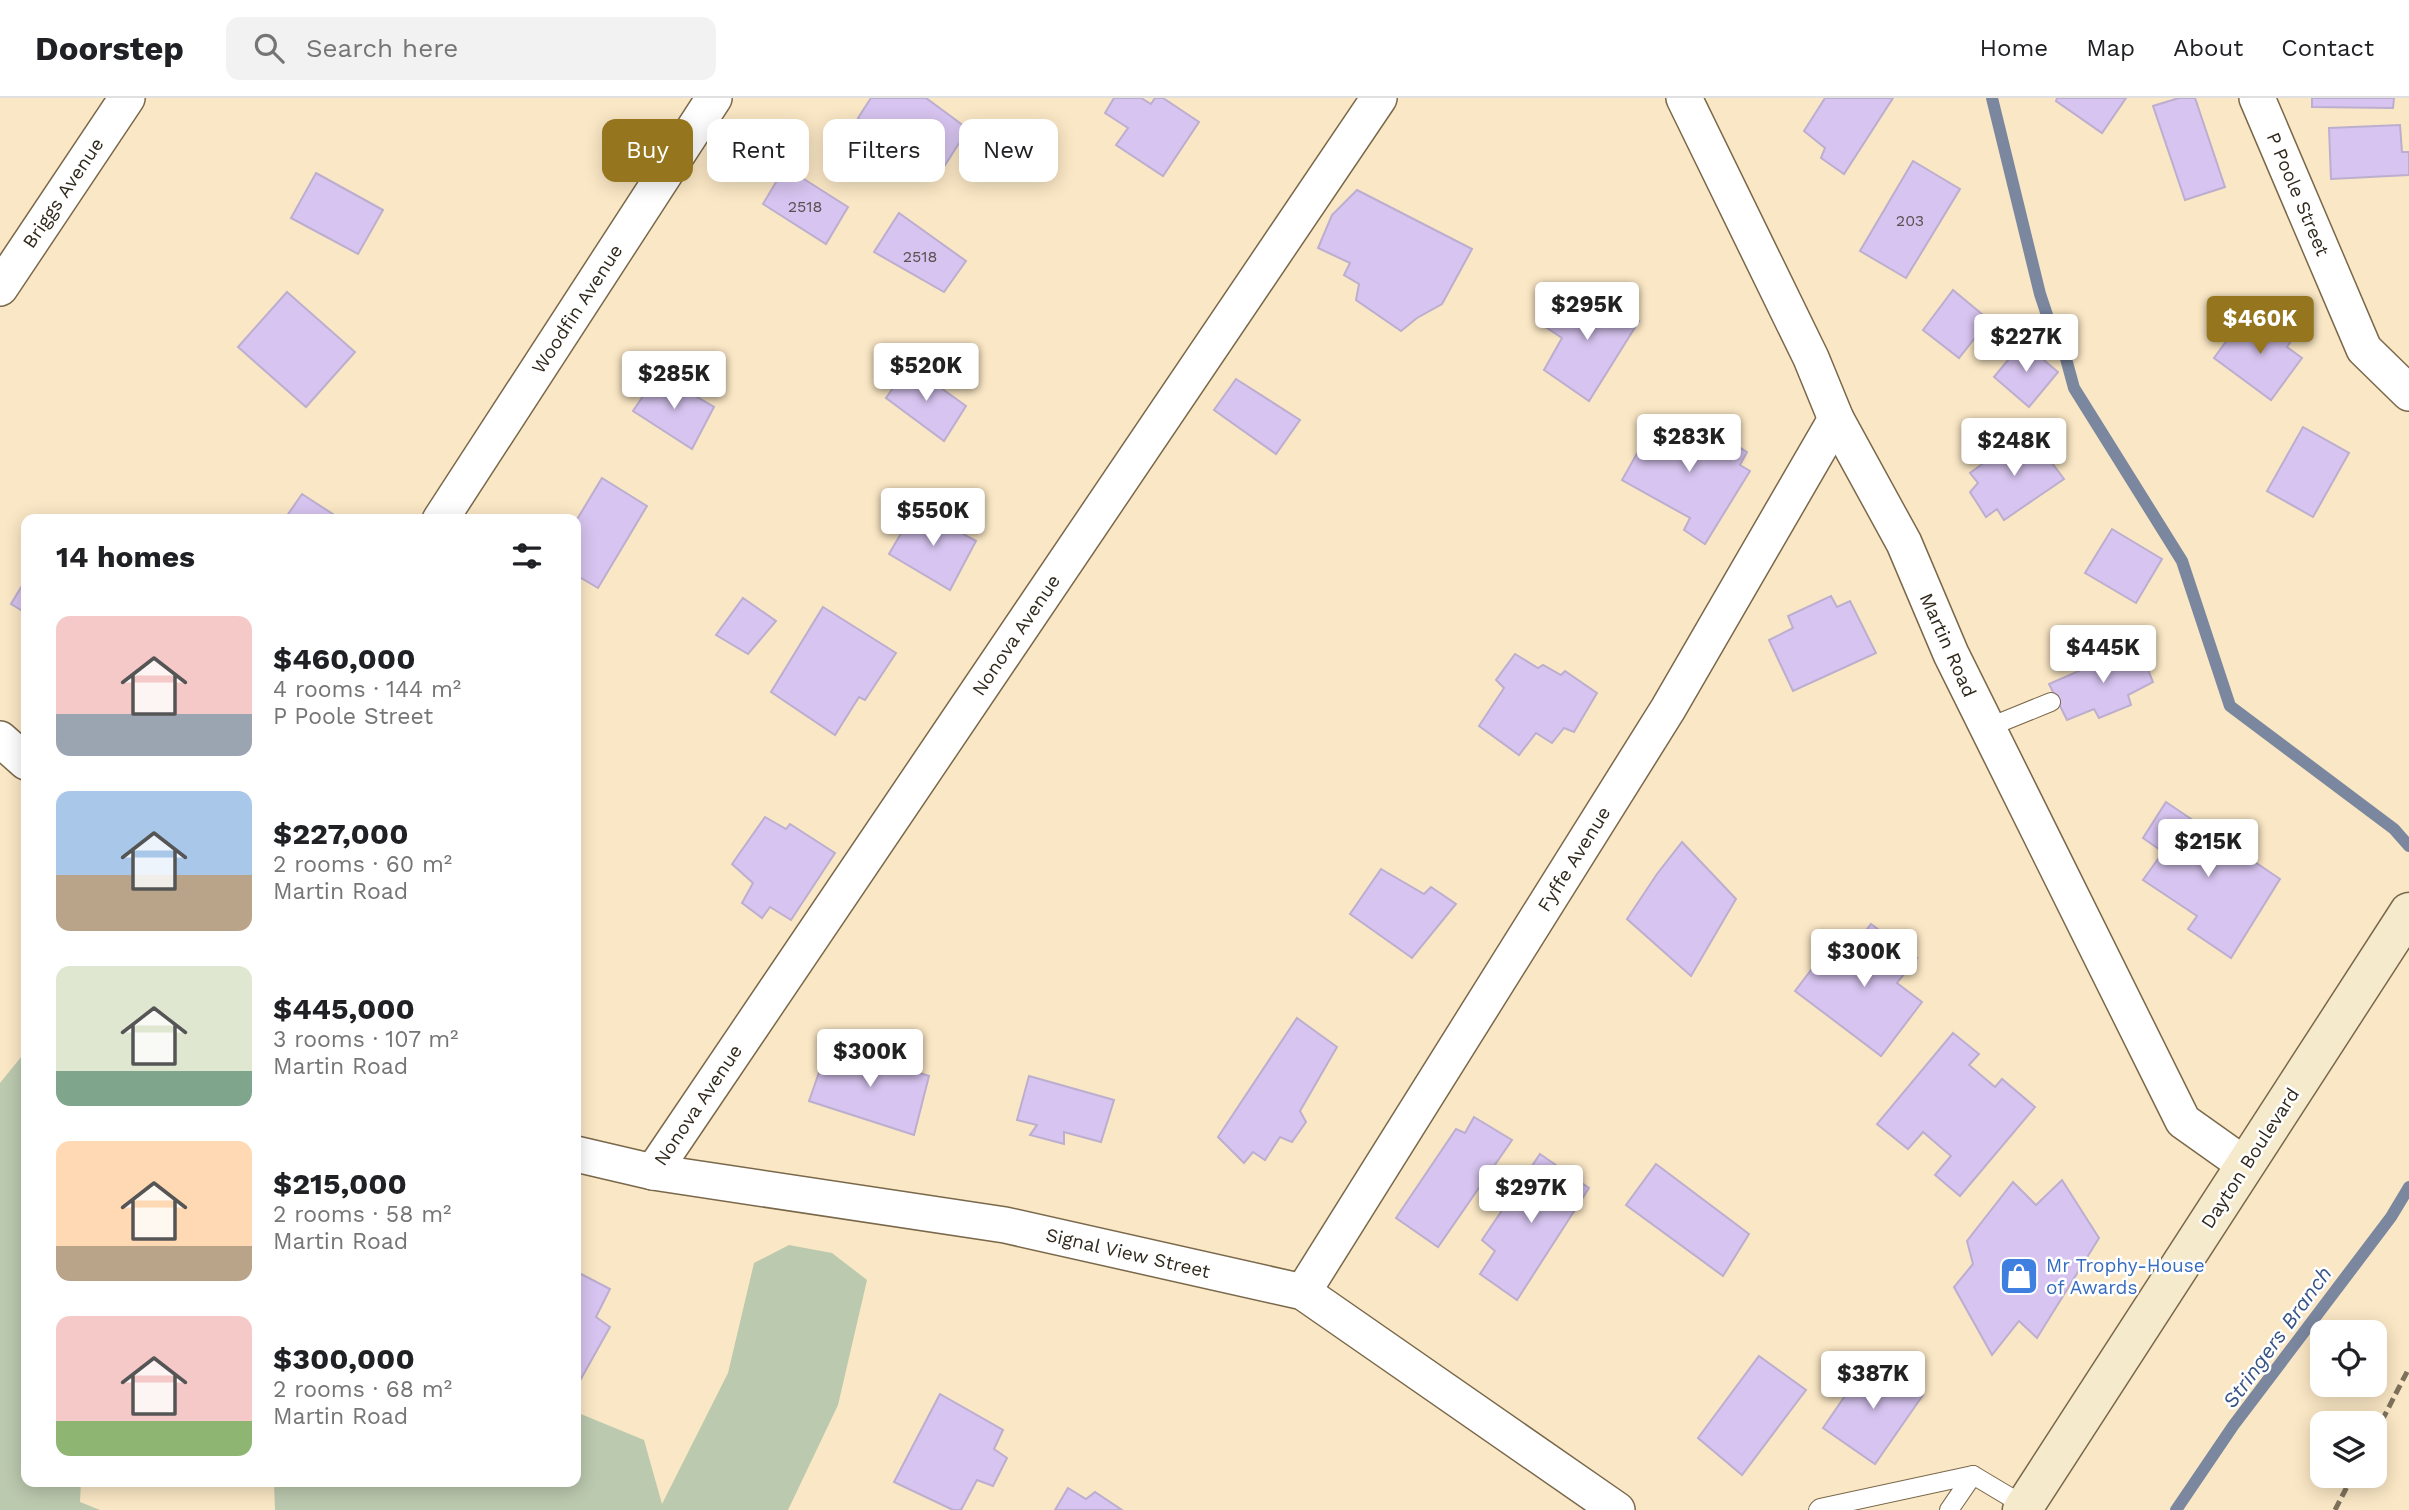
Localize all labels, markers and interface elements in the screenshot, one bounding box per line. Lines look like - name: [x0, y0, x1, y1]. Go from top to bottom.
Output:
- search box: [226, 17, 716, 80]
- text: Doorstep: [35, 29, 184, 68]
- icon: search: [250, 29, 288, 67]
- text: Search here: [306, 33, 458, 63]
- text: Home: [1980, 34, 2048, 62]
- text: Map: [2086, 34, 2135, 62]
- text: About: [2173, 34, 2243, 62]
- text: Contact: [2281, 34, 2374, 62]
- chip: Buy: [602, 119, 693, 182]
- chip: Rent: [707, 119, 809, 182]
- chip: Filters: [823, 119, 945, 182]
- chip: New: [959, 119, 1058, 182]
- street label: P Poole Street: [2262, 129, 2334, 259]
- street label: Briggs Avenue: [18, 133, 108, 253]
- house number: 2518: [788, 197, 822, 216]
- house number: 203: [1896, 211, 1924, 230]
- street label: Woodfin Avenue: [527, 240, 627, 378]
- house number: 2518: [903, 247, 937, 266]
- pin: $295K: [1538, 282, 1636, 342]
- text: $295K: [1551, 291, 1623, 318]
- pin: $460K: [2211, 296, 2309, 356]
- text: $460K: [2223, 305, 2297, 332]
- pin: $227K: [1977, 314, 2075, 374]
- text: $227K: [1990, 323, 2062, 350]
- pin: $520K: [877, 344, 975, 403]
- pin: $285K: [625, 352, 723, 411]
- text: $520K: [890, 352, 962, 379]
- text: $285K: [638, 360, 710, 387]
- pin: $283K: [1640, 414, 1738, 474]
- pin: $248K: [1965, 418, 2063, 478]
- text: $283K: [1653, 423, 1725, 450]
- text: $248K: [1977, 427, 2051, 454]
- pin: $550K: [884, 489, 982, 548]
- text: $550K: [897, 497, 969, 524]
- icon: filters: [508, 537, 546, 575]
- text: 14 homes: [56, 539, 195, 574]
- street label: Nonova Avenue: [967, 570, 1065, 700]
- street label: Martin Road: [1915, 589, 1981, 701]
- pin: $445K: [2054, 626, 2152, 685]
- text: $445K: [2066, 634, 2140, 661]
- text: $460,000: [273, 641, 416, 676]
- icon: home: [112, 644, 196, 728]
- text: 4 rooms · 144 m²: [273, 676, 461, 703]
- text: P Poole Street: [273, 703, 433, 730]
- street label: Fyffe Avenue: [1533, 802, 1615, 916]
- text: $227,000: [273, 816, 408, 851]
- icon: home: [112, 819, 196, 903]
- pin: $215K: [2159, 820, 2257, 879]
- text: $215K: [2174, 828, 2242, 855]
- text: 2 rooms · 60 m²: [273, 851, 452, 878]
- text: Martin Road: [273, 878, 408, 905]
- pin: $300K: [1815, 930, 1913, 989]
- text: $300K: [1827, 938, 1901, 965]
- text: $445,000: [273, 991, 415, 1026]
- icon: home: [112, 994, 196, 1078]
- text: 3 rooms · 107 m²: [273, 1026, 459, 1053]
- pin: $300K: [821, 1030, 919, 1089]
- text: $300K: [833, 1038, 907, 1065]
- street label: Nonova Avenue: [649, 1040, 747, 1170]
- text: Martin Road: [273, 1053, 408, 1080]
- street label: Dayton Boulevard: [2196, 1083, 2304, 1233]
- text: $215,000: [273, 1166, 407, 1201]
- pin: $297K: [1482, 1166, 1580, 1225]
- icon: home: [112, 1169, 196, 1253]
- text: $297K: [1495, 1174, 1567, 1201]
- text: 2 rooms · 58 m²: [273, 1201, 452, 1228]
- street label: Signal View Street: [1044, 1223, 1212, 1283]
- text: Martin Road: [273, 1228, 408, 1255]
- place label: Mr Trophy-House of Awards: [2046, 1254, 2205, 1299]
- shop icon: Mr Trophy-House of Awards: [1998, 1255, 2040, 1297]
- water label: Stringers Branch: [2217, 1261, 2337, 1413]
- map controls: [2310, 1320, 2387, 1488]
- button: locate: [2310, 1320, 2387, 1397]
- text: $300,000: [273, 1341, 415, 1376]
- icon: home: [112, 1344, 196, 1428]
- pin: $387K: [1824, 1352, 1922, 1411]
- text: $387K: [1837, 1360, 1909, 1387]
- text: 2 rooms · 68 m²: [273, 1376, 452, 1403]
- text: Martin Road: [273, 1403, 408, 1430]
- button: layers: [2310, 1411, 2387, 1488]

